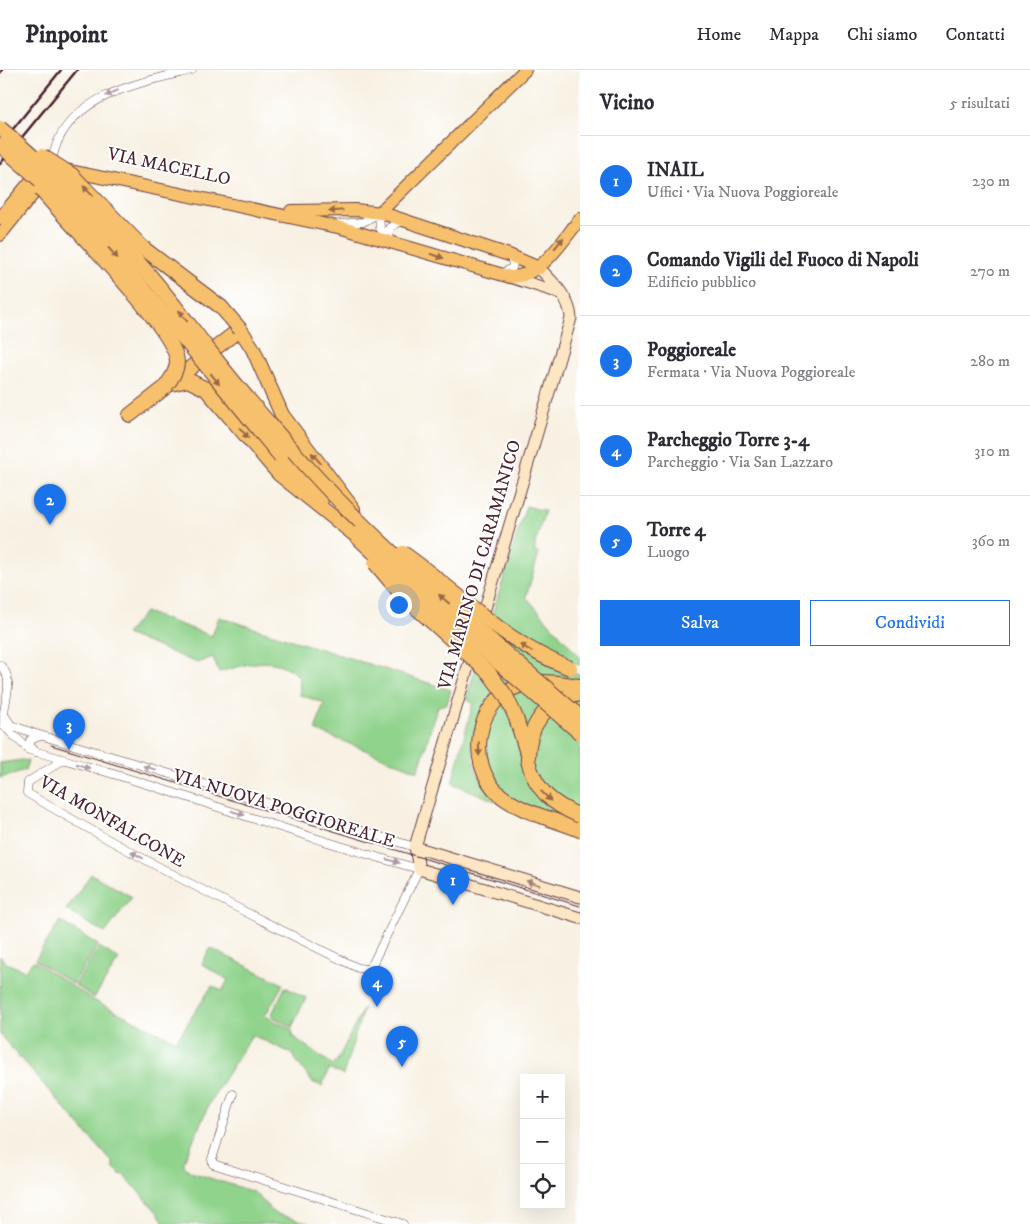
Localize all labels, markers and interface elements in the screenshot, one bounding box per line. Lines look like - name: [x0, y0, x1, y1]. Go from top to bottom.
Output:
- text: Pinpoint: [25, 20, 108, 50]
- text: Home: [697, 24, 741, 46]
- text: Mappa: [769, 24, 819, 46]
- text: Chi siamo: [847, 24, 917, 46]
- text: Contatti: [945, 24, 1005, 46]
- one-way arrow: [105, 89, 119, 97]
- text: Vicino: [600, 90, 654, 116]
- text: 5 risultati: [950, 93, 1010, 113]
- street label: VIA MACELLO: [104, 143, 233, 191]
- text: INAIL: [647, 159, 704, 182]
- text: 1: [613, 171, 619, 191]
- text: 230 m: [972, 171, 1010, 191]
- text: Uffici · Via Nuova Poggioreale: [647, 182, 838, 202]
- one-way arrow: [82, 185, 94, 197]
- one-way arrow: [328, 207, 344, 215]
- one-way arrow: [554, 237, 565, 250]
- one-way arrow: [107, 247, 119, 259]
- text: Comando Vigili del Fuoco di Napoli: [647, 249, 919, 272]
- one-way arrow: [429, 252, 444, 260]
- text: 2: [612, 261, 620, 281]
- text: 270 m: [970, 261, 1010, 281]
- text: Edificio pubblico: [647, 272, 756, 292]
- one-way arrow: [177, 310, 188, 323]
- text: Poggioreale: [647, 339, 736, 362]
- text: 3: [613, 351, 619, 371]
- text: 280 m: [970, 351, 1010, 371]
- text: Fermata · Via Nuova Poggioreale: [647, 362, 855, 382]
- one-way arrow: [210, 372, 221, 385]
- one-way arrow: [238, 427, 249, 439]
- text: Parcheggio Torre 3-4: [647, 429, 809, 452]
- street label: VIA MARINO DI CARAMANICO: [434, 438, 526, 693]
- text: 4: [611, 441, 621, 461]
- text: 310 m: [974, 441, 1010, 461]
- one-way arrow: [310, 452, 321, 465]
- text: Parcheggio · Via San Lazzaro: [647, 452, 833, 472]
- pin: 2: [34, 484, 66, 525]
- text: Torre 4: [647, 519, 706, 542]
- text: 5: [612, 531, 620, 551]
- text: 360 m: [972, 531, 1010, 551]
- text: Luogo: [647, 542, 690, 562]
- your location: [386, 592, 412, 618]
- one-way arrow: [438, 594, 451, 605]
- button: Salva: [600, 600, 800, 646]
- button: Condividi: [810, 600, 1010, 646]
- one-way arrow: [520, 643, 533, 653]
- pin: 3: [53, 709, 85, 750]
- one-way arrow: [476, 742, 484, 758]
- one-way arrow: [75, 762, 90, 770]
- one-way arrow: [143, 764, 158, 772]
- street label: VIA NUOVA POGGIOREALE: [169, 764, 398, 853]
- street label: VIA MONFALCONE: [34, 771, 189, 873]
- one-way arrow: [540, 790, 552, 802]
- one-way arrow: [231, 809, 246, 817]
- one-way arrow: [129, 851, 144, 859]
- one-way arrow: [386, 858, 401, 866]
- pin: 1: [437, 864, 469, 905]
- one-way arrow: [526, 879, 541, 886]
- pin: 4: [361, 966, 393, 1007]
- pin: 5: [386, 1026, 418, 1067]
- map controls: [520, 1074, 565, 1209]
- button: +: [520, 1074, 565, 1119]
- button: −: [520, 1119, 565, 1164]
- button: locate: [520, 1164, 565, 1209]

